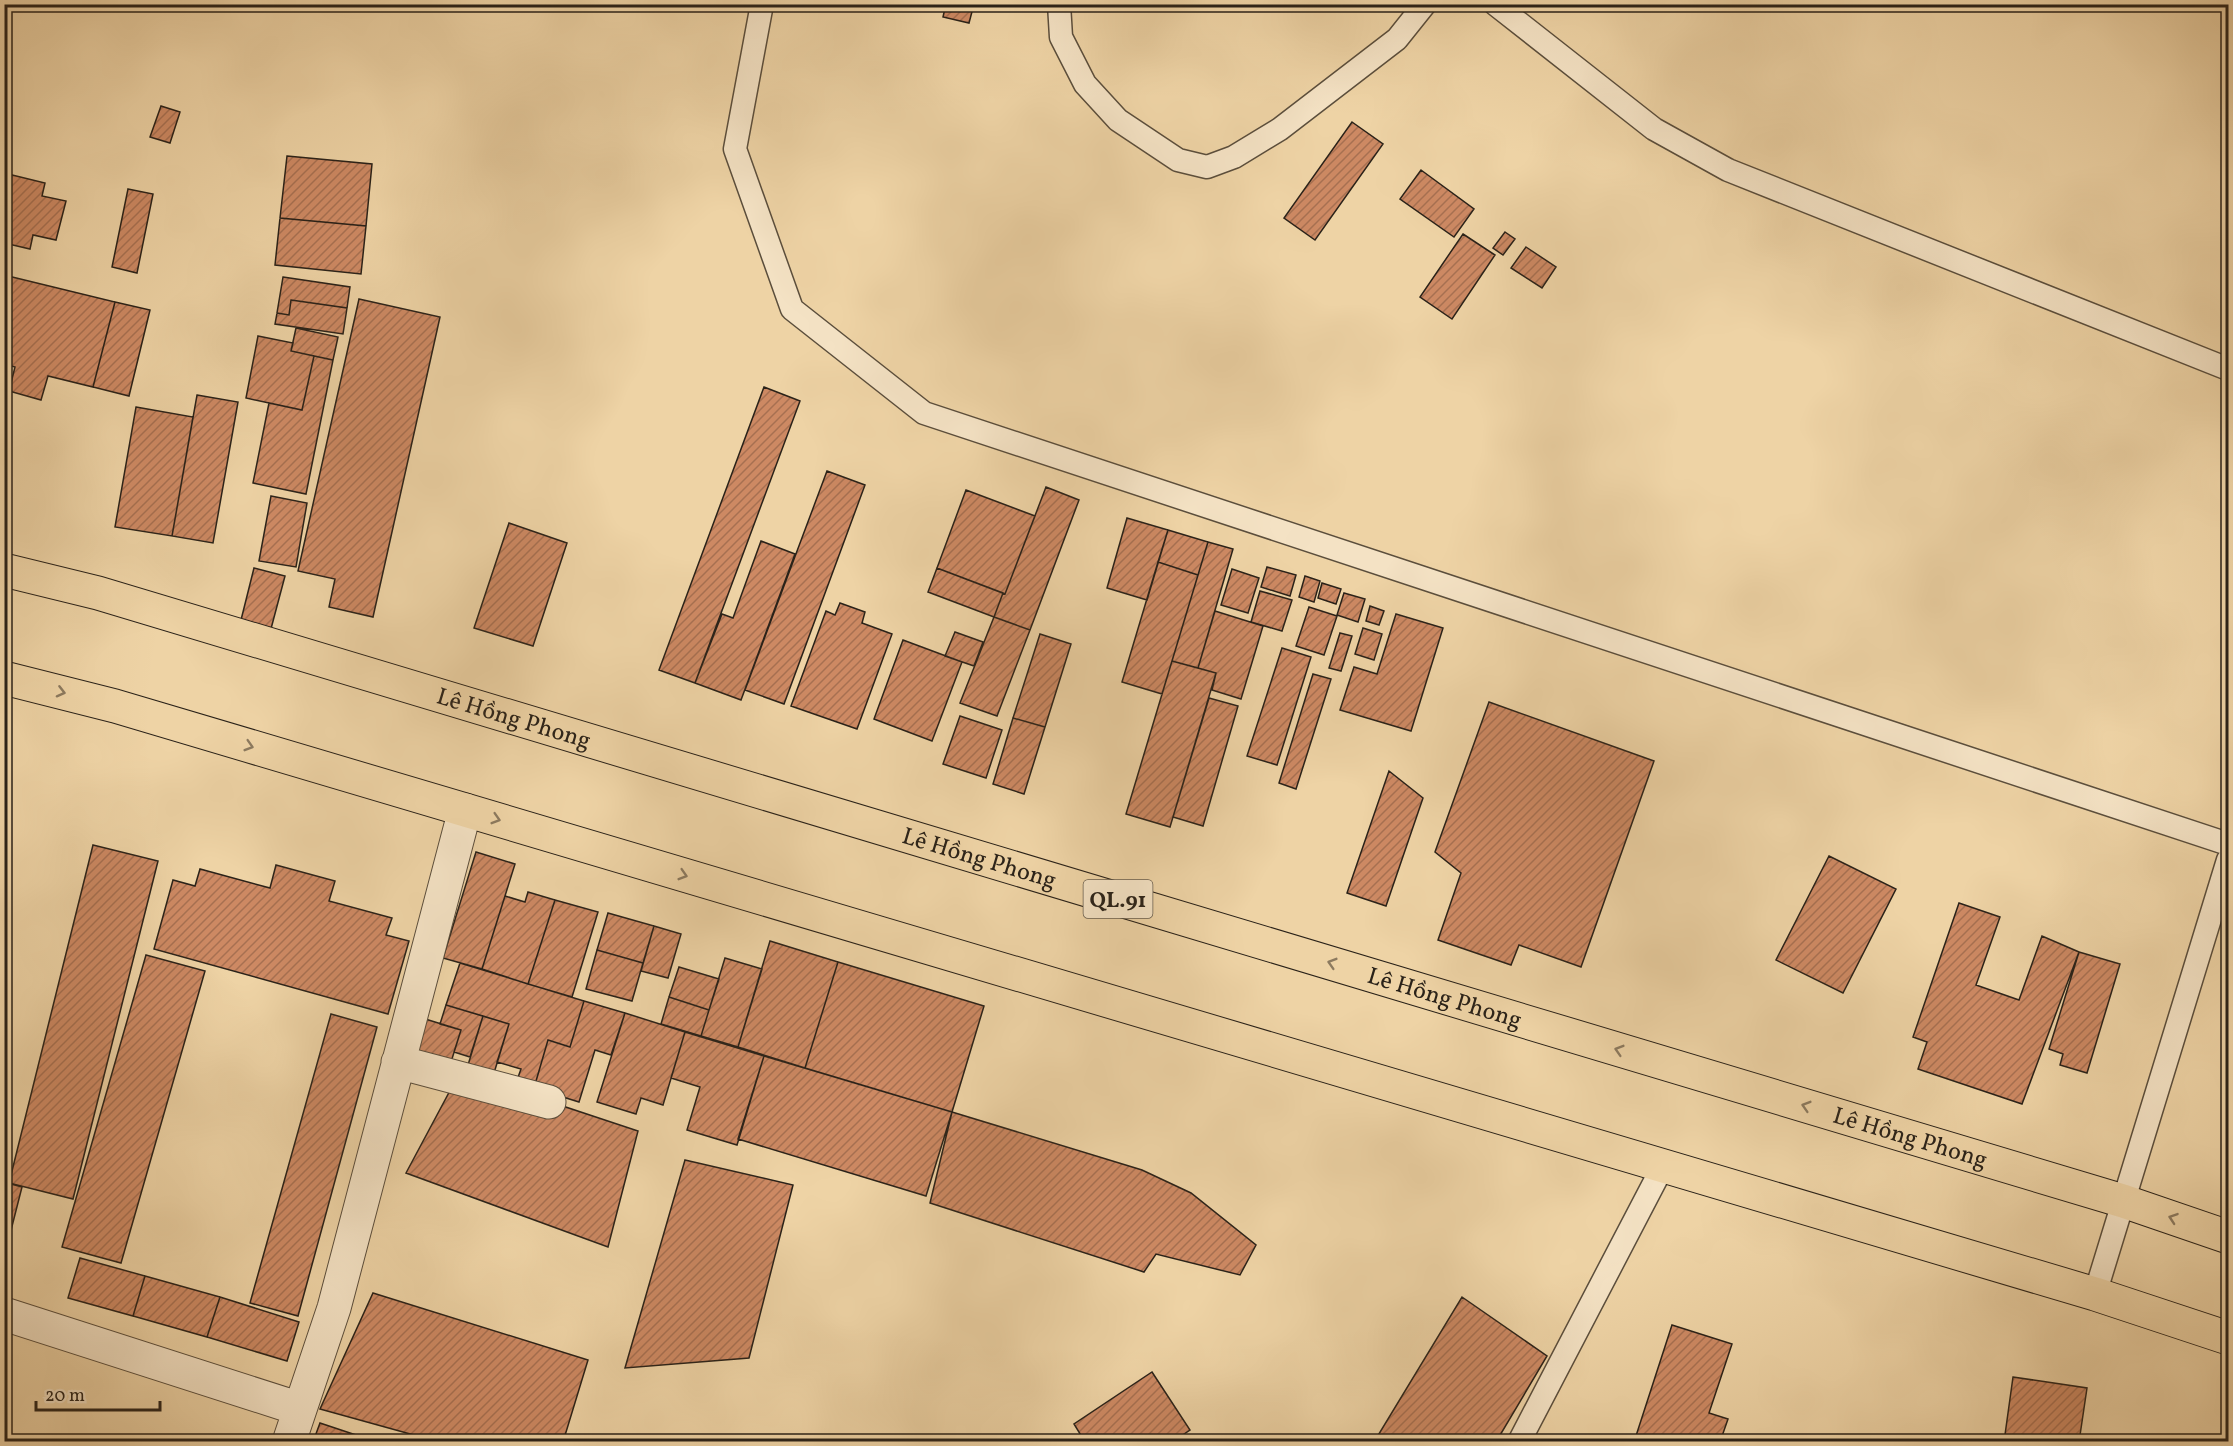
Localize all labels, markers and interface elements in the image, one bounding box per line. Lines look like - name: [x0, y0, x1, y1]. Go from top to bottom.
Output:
- street label: Lê Hồng Phong: [432, 681, 595, 759]
- one-way arrow: [56, 685, 66, 698]
- one-way arrow: [243, 739, 254, 751]
- one-way arrow: [490, 812, 501, 824]
- street label: Lê Hồng Phong: [897, 820, 1060, 899]
- one-way arrow: [677, 868, 688, 880]
- road number: QL.91: [1084, 880, 1152, 918]
- one-way arrow: [1327, 958, 1338, 970]
- street label: Lê Hồng Phong: [1363, 960, 1526, 1039]
- one-way arrow: [1614, 1045, 1625, 1057]
- street label: Lê Hồng Phong: [1828, 1100, 1991, 1178]
- one-way arrow: [1801, 1101, 1812, 1113]
- one-way arrow: [2168, 1213, 2179, 1225]
- scale bar: [36, 1374, 160, 1412]
- text: 20 m: [45, 1384, 85, 1409]

